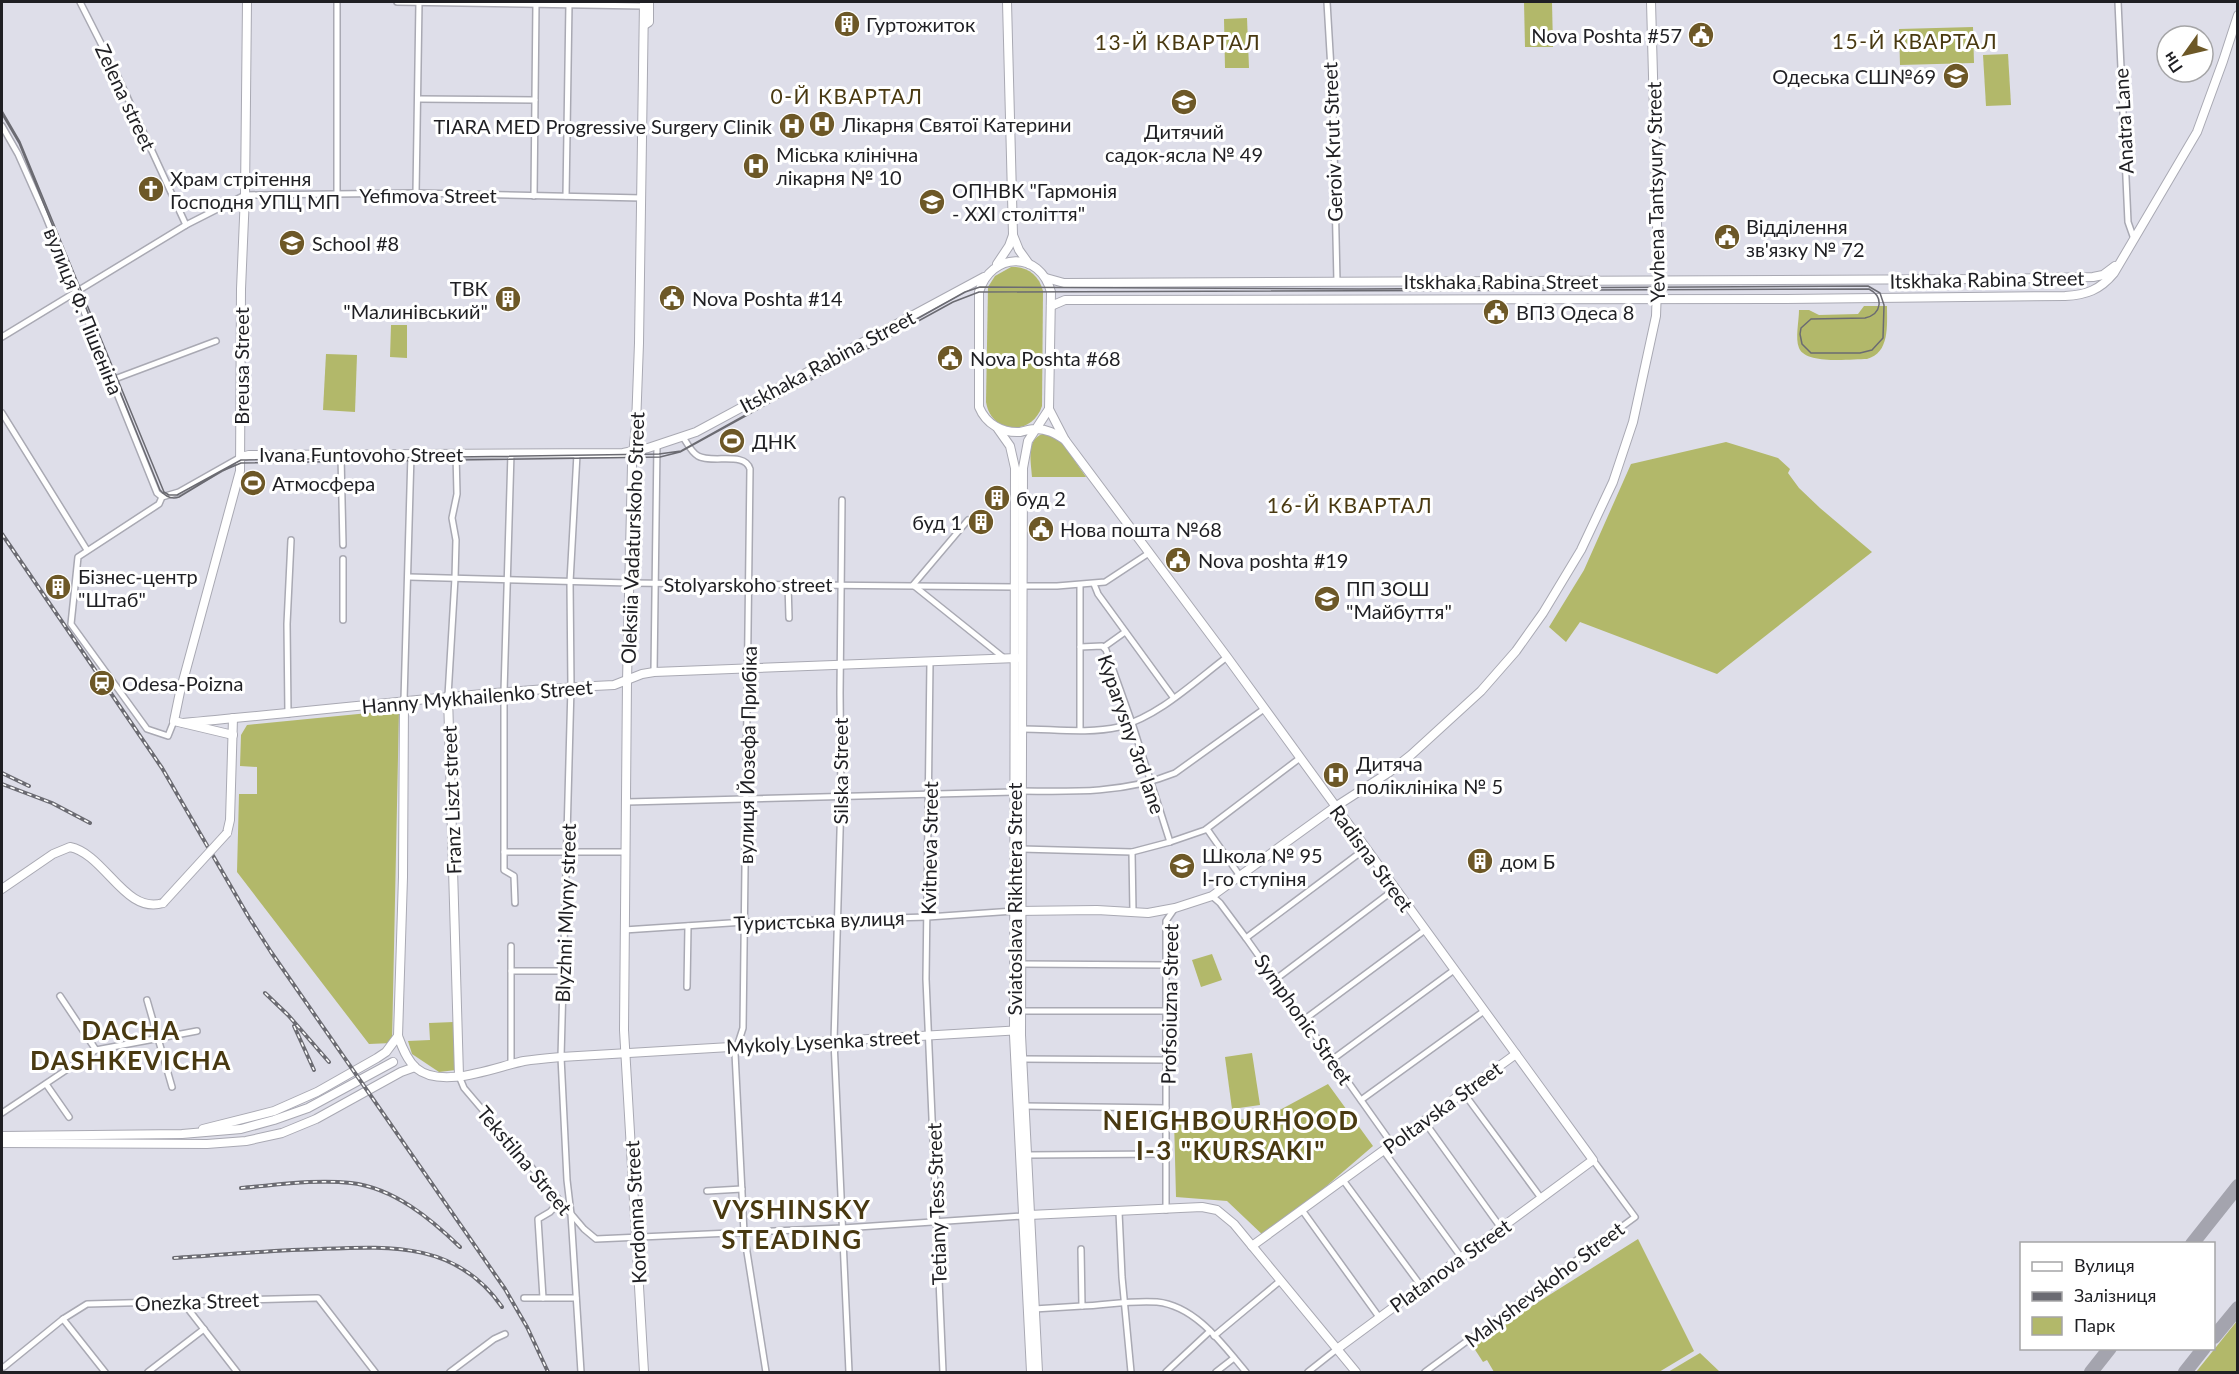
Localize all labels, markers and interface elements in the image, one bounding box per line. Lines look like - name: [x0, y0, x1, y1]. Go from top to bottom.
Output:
- building icon: Гуртожиток: [832, 9, 862, 39]
- place label: Гуртожиток: [866, 12, 976, 36]
- public building icon: Nova Poshta #57: [1686, 20, 1716, 50]
- place label: Nova Poshta #57: [1531, 23, 1682, 47]
- north arrow: [2155, 24, 2215, 84]
- district label: 15-Й КВАРТАЛ: [1832, 28, 1998, 53]
- district label: 13-Й КВАРТАЛ: [1095, 29, 1261, 54]
- street label: Zelena street: [91, 40, 161, 154]
- text: Пн: [2158, 49, 2186, 77]
- school or university icon: Одеська СШ№69: [1941, 61, 1971, 91]
- street label: Geroiv Krut Street: [1317, 62, 1347, 222]
- place label: Одеська СШ№69: [1772, 64, 1936, 88]
- street label: Anatra Lane: [2108, 68, 2138, 174]
- street label: Yevhena Tantsyury Street: [1641, 81, 1669, 303]
- district label: 0-Й КВАРТАЛ: [771, 83, 923, 108]
- school or university icon: Дитячий садок-ясла № 49: [1169, 87, 1199, 117]
- hospital icon: Лікарня Святої Катерини: [807, 109, 837, 139]
- hospital icon: TIARA MED Progressive Surgery Clinik: [777, 111, 807, 141]
- place label: Лікарня Святої Катерини: [841, 112, 1072, 136]
- place label: TIARA MED Progressive Surgery Clinik: [434, 114, 773, 138]
- place label: Дитячий садок-ясла № 49: [1105, 119, 1263, 166]
- place label: Міська клінічна лікарня № 10: [776, 142, 918, 189]
- hospital icon: Міська клінічна лікарня № 10: [741, 151, 771, 181]
- place label: Храм стрітення Господня УПЦ МП: [170, 166, 340, 213]
- church icon: Храм стрітення Господня УПЦ МП: [136, 174, 166, 204]
- place label: ОПНВК "Гармонія - ХХІ століття": [952, 178, 1117, 225]
- street label: Yefimova Street: [359, 183, 497, 207]
- school or university icon: ОПНВК "Гармонія - ХХІ століття": [917, 187, 947, 217]
- place label: Відділення зв'язку № 72: [1746, 214, 1865, 261]
- public building icon: Відділення зв'язку № 72: [1712, 222, 1742, 252]
- street label: вулиця Ф. Пішеніна: [40, 224, 128, 398]
- school or university icon: School #8: [277, 228, 307, 258]
- place label: School #8: [312, 231, 399, 255]
- street label: Itskhaka Rabina Street: [1889, 265, 2085, 293]
- street label: Itskhaka Rabina Street: [1404, 269, 1598, 293]
- place label: ТВК "Малинівський": [343, 276, 489, 323]
- public building icon: Nova Poshta #14: [657, 283, 687, 313]
- building icon: ТВК "Малинівський": [493, 284, 523, 314]
- place label: Nova Poshta #14: [692, 286, 843, 310]
- public building icon: ВПЗ Одеса 8: [1481, 297, 1511, 327]
- place label: ВПЗ Одеса 8: [1516, 300, 1634, 324]
- street label: Itskhaka Rabina Street: [735, 305, 919, 417]
- street label: Breusa Street: [229, 307, 253, 425]
- public building icon: Nova Poshta #68: [935, 343, 965, 373]
- place label: Nova Poshta #68: [970, 346, 1121, 370]
- street label: Oleksiia Vadaturskoho Street: [616, 412, 648, 664]
- sports icon: ДНК: [717, 426, 747, 456]
- place label: ДНК: [752, 429, 797, 453]
- street label: Ivana Funtovoho Street: [259, 442, 463, 466]
- sports icon: Атмосфера: [238, 468, 268, 498]
- place label: Атмосфера: [272, 471, 375, 495]
- building icon: буд 2: [982, 483, 1012, 513]
- place label: буд 2: [1016, 486, 1066, 510]
- district label: 16-Й КВАРТАЛ: [1267, 492, 1433, 517]
- building icon: буд 1: [966, 507, 996, 537]
- place label: буд 1: [912, 510, 962, 534]
- public building icon: Нова пошта №68: [1026, 514, 1056, 544]
- place label: Нова пошта №68: [1060, 517, 1222, 541]
- public building icon: Nova poshta #19: [1163, 545, 1193, 575]
- place label: Nova poshta #19: [1198, 548, 1348, 572]
- place label: Бізнес-центр "Штаб": [78, 564, 198, 611]
- building icon: Бізнес-центр "Штаб": [43, 572, 73, 602]
- street label: Stolyarskoho street: [664, 572, 832, 596]
- place label: ПП ЗОШ "Майбуття": [1346, 576, 1452, 623]
- school or university icon: ПП ЗОШ "Майбуття": [1312, 584, 1342, 614]
- street label: вулиця Йозефа Прибіка: [733, 646, 761, 864]
- street label: Kyparysny 3rd lane: [1094, 651, 1170, 817]
- station icon: Odesa-Poizna: [87, 668, 117, 698]
- place label: Odesa-Poizna: [122, 671, 243, 695]
- street label: Hanny Mykhailenko Street: [361, 674, 593, 718]
- street label: Silska Street: [828, 718, 852, 824]
- street label: Franz Liszt street: [436, 725, 466, 875]
- place label: Дитяча поліклініка № 5: [1356, 751, 1503, 798]
- hospital icon: Дитяча поліклініка № 5: [1321, 760, 1351, 790]
- street label: Kvitneva Street: [916, 781, 942, 915]
- street label: Sviatoslava Rikhtera Street: [1002, 783, 1026, 1015]
- street label: Radisna Street: [1325, 800, 1419, 916]
- street label: Blyzhni Mlyny street: [550, 823, 580, 1003]
- place label: Школа № 95 І-го ступіня: [1202, 843, 1323, 890]
- building icon: дом Б: [1465, 846, 1495, 876]
- place label: дом Б: [1500, 849, 1555, 873]
- school or university icon: Школа № 95 І-го ступіня: [1167, 851, 1197, 881]
- street label: Туристська вулиця: [733, 905, 905, 935]
- street label: Profsoiuzna Street: [1156, 923, 1182, 1085]
- street label: Symphonic Street: [1250, 949, 1358, 1089]
- district label: DACHA DASHKEVICHA: [30, 1014, 232, 1076]
- street label: Mykoly Lysenka street: [725, 1024, 921, 1058]
- street label: Poltavska Street: [1378, 1056, 1506, 1158]
- street label: Tekstilna Street: [473, 1101, 577, 1219]
- district label: NEIGHBOURHOOD I-3 "KURSAKI": [1102, 1104, 1360, 1166]
- street label: Tetiany Tess Street: [921, 1122, 951, 1286]
- street label: Kordonna Street: [619, 1140, 651, 1284]
- district label: VYSHINSKY STEADING: [712, 1193, 871, 1255]
- street label: Platanova Street: [1385, 1213, 1515, 1317]
- street label: Malyshevskoho Street: [1460, 1216, 1628, 1352]
- legend: [2020, 1242, 2215, 1350]
- text: Вулиця: [2074, 1254, 2135, 1276]
- text: Залізниця: [2074, 1284, 2156, 1306]
- street label: Onezka Street: [134, 1287, 260, 1315]
- text: Парк: [2074, 1314, 2116, 1336]

